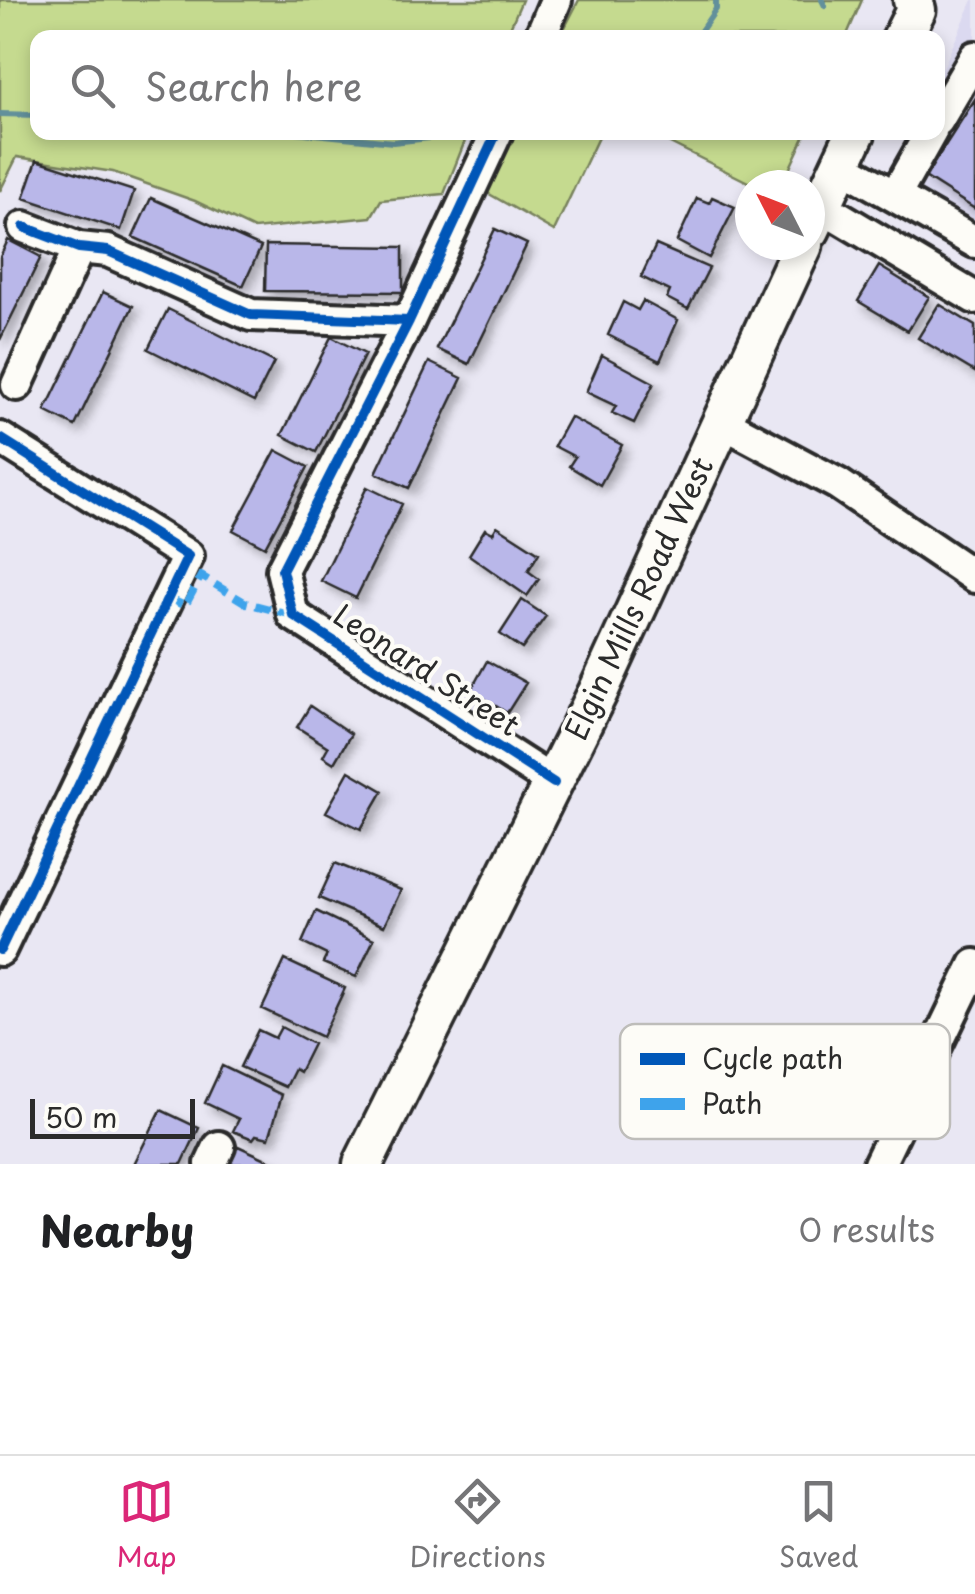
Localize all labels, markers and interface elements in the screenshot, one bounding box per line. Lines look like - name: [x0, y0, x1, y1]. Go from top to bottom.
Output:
- search box: [30, 30, 945, 140]
- text: Search here: [145, 57, 362, 114]
- icon: search: [65, 58, 120, 113]
- north arrow: [735, 170, 825, 260]
- street label: Elgin Mills Road West: [552, 449, 723, 747]
- street label: Leonard Street: [325, 592, 529, 746]
- legend: [620, 1024, 950, 1139]
- text: Cycle path: [702, 1036, 843, 1079]
- text: Path: [702, 1081, 762, 1124]
- scale bar: [30, 1094, 195, 1138]
- text: 50 m: [45, 1095, 118, 1138]
- text: Nearby: [40, 1198, 194, 1261]
- text: 0 results: [799, 1205, 935, 1253]
- tab: Map: [117, 1474, 176, 1577]
- tab: Directions: [410, 1474, 546, 1577]
- tab: Saved: [779, 1474, 858, 1577]

